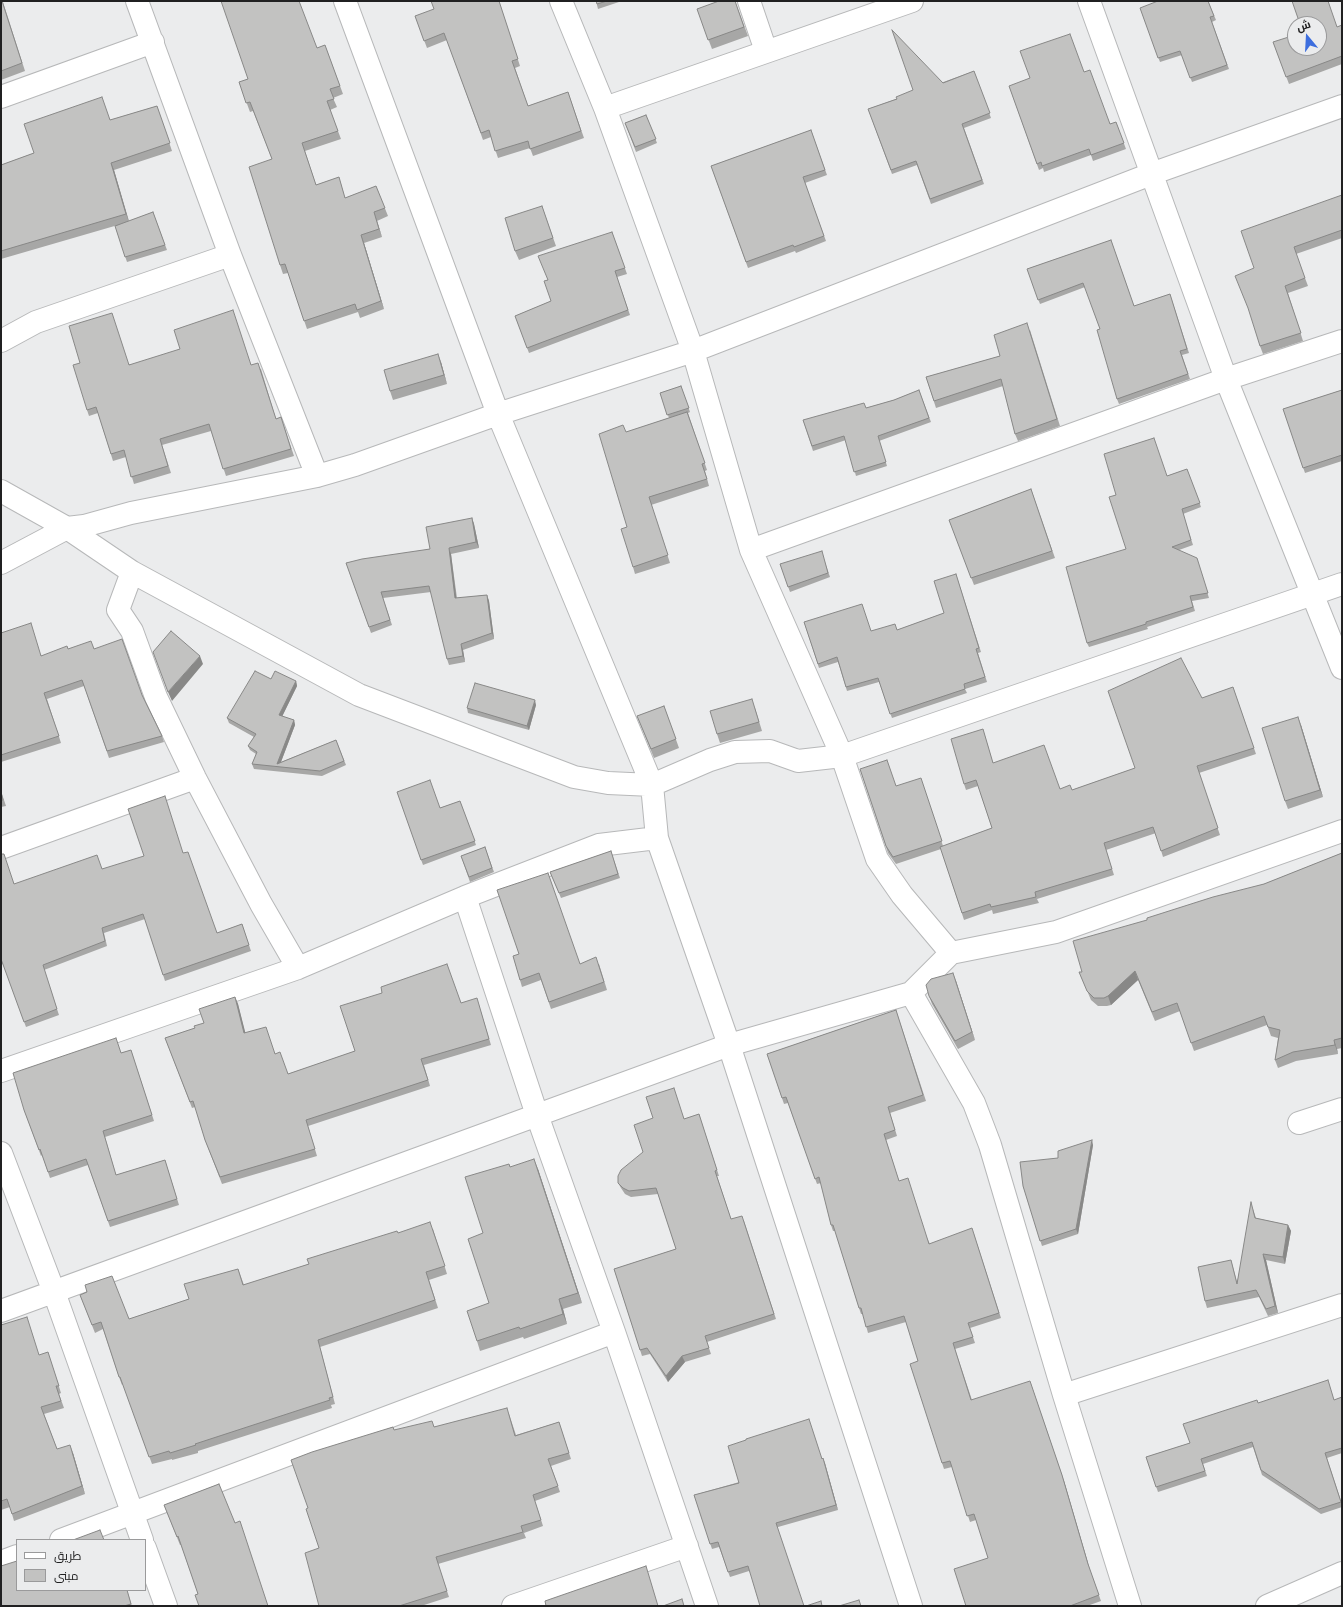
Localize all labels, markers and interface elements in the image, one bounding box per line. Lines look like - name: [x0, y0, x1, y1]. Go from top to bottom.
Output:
- north arrow: [1287, 16, 1327, 56]
- text: ش: [1295, 17, 1312, 34]
- legend: [16, 1539, 146, 1591]
- text: طريق: [54, 1548, 81, 1563]
- text: مبنى: [54, 1568, 79, 1583]

